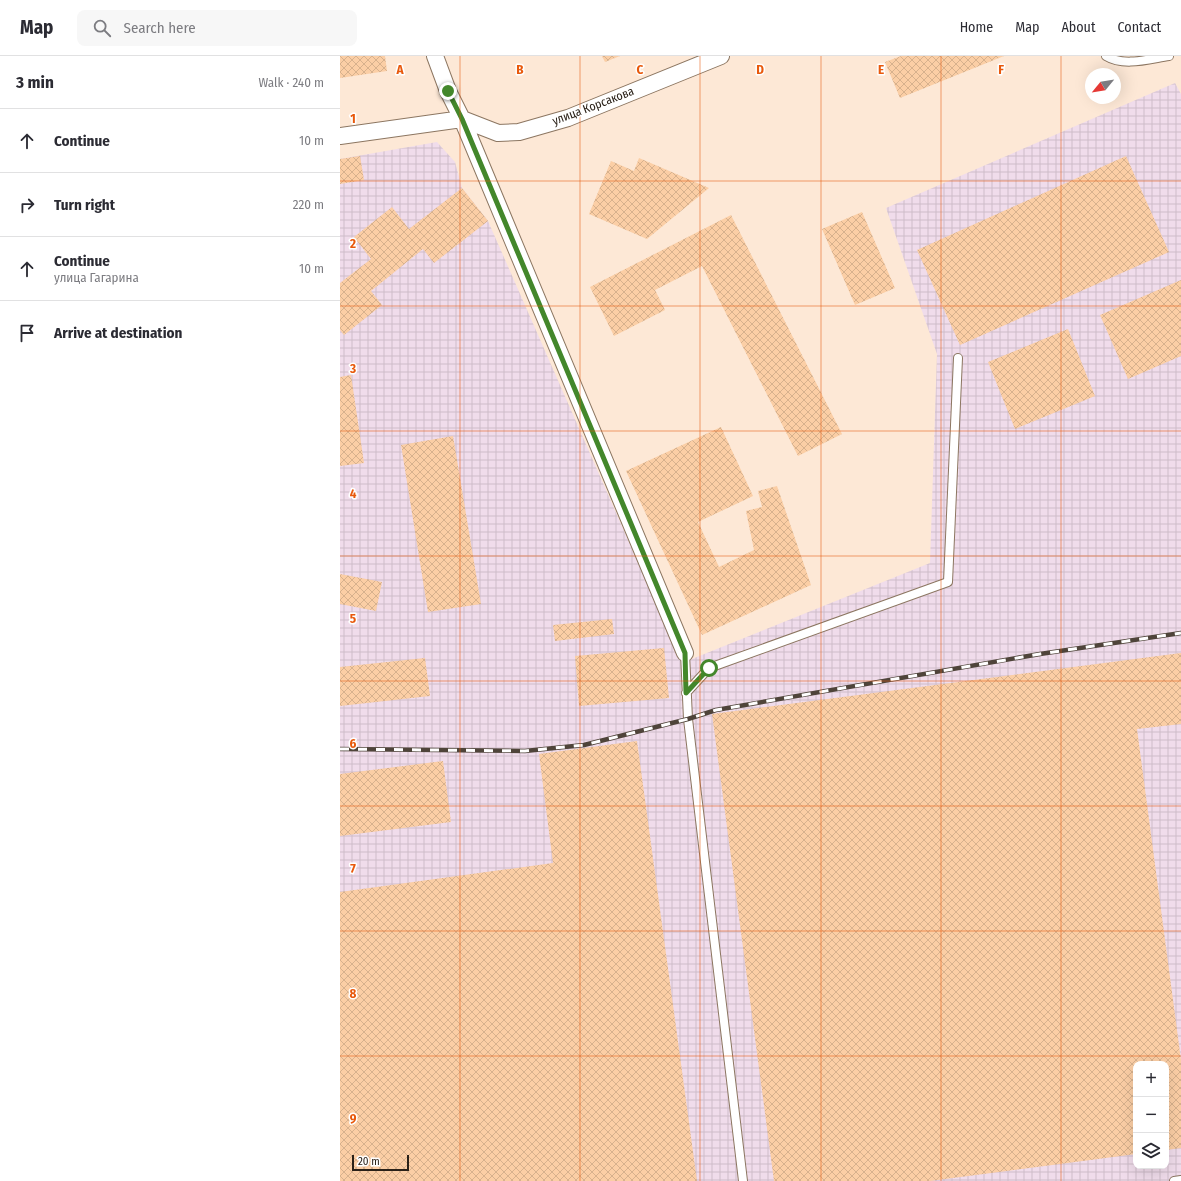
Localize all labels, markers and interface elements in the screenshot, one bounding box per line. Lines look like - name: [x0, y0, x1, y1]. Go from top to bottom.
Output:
- search box: [77, 10, 357, 46]
- text: Map: [20, 16, 53, 39]
- icon: search: [91, 17, 113, 39]
- text: Search here: [123, 19, 196, 37]
- text: Home: [960, 19, 993, 36]
- text: Map: [1015, 19, 1039, 36]
- text: About: [1061, 19, 1096, 36]
- text: Contact: [1118, 19, 1161, 36]
- text: A: [395, 62, 404, 77]
- text: B: [516, 62, 524, 77]
- text: C: [637, 62, 644, 77]
- text: D: [756, 62, 764, 77]
- text: E: [878, 62, 884, 77]
- text: F: [998, 62, 1004, 77]
- north arrow: [1085, 68, 1121, 104]
- text: 3 min: [16, 72, 54, 93]
- text: Walk · 240 m: [258, 75, 324, 90]
- route end: [439, 82, 457, 100]
- street label: улица Корсакова: [550, 84, 636, 128]
- text: 1: [350, 111, 356, 126]
- icon: ahead: [16, 130, 38, 152]
- text: Continue: [54, 132, 110, 150]
- text: 10 m: [299, 133, 324, 148]
- icon: right: [16, 194, 38, 216]
- text: Turn right: [54, 196, 115, 214]
- text: 220 m: [293, 197, 324, 212]
- text: 2: [349, 236, 356, 251]
- text: Continue: [54, 252, 110, 270]
- icon: ahead: [16, 258, 38, 280]
- text: 10 m: [299, 261, 324, 276]
- text: улица Гагарина: [54, 270, 139, 285]
- icon: arrive: [16, 322, 38, 344]
- text: Arrive at destination: [54, 324, 182, 342]
- text: 3: [349, 361, 356, 376]
- text: 4: [350, 486, 357, 501]
- text: 5: [350, 611, 356, 626]
- route start: [700, 659, 718, 677]
- text: 6: [350, 736, 357, 751]
- text: 7: [350, 861, 356, 876]
- text: 8: [350, 986, 357, 1001]
- map controls: [1133, 1061, 1169, 1169]
- button: +: [1133, 1061, 1169, 1097]
- button: −: [1133, 1097, 1169, 1133]
- text: 9: [350, 1111, 357, 1126]
- button: layers: [1133, 1133, 1169, 1169]
- scale bar: [352, 1153, 409, 1172]
- text: 20 m: [358, 1155, 380, 1168]

